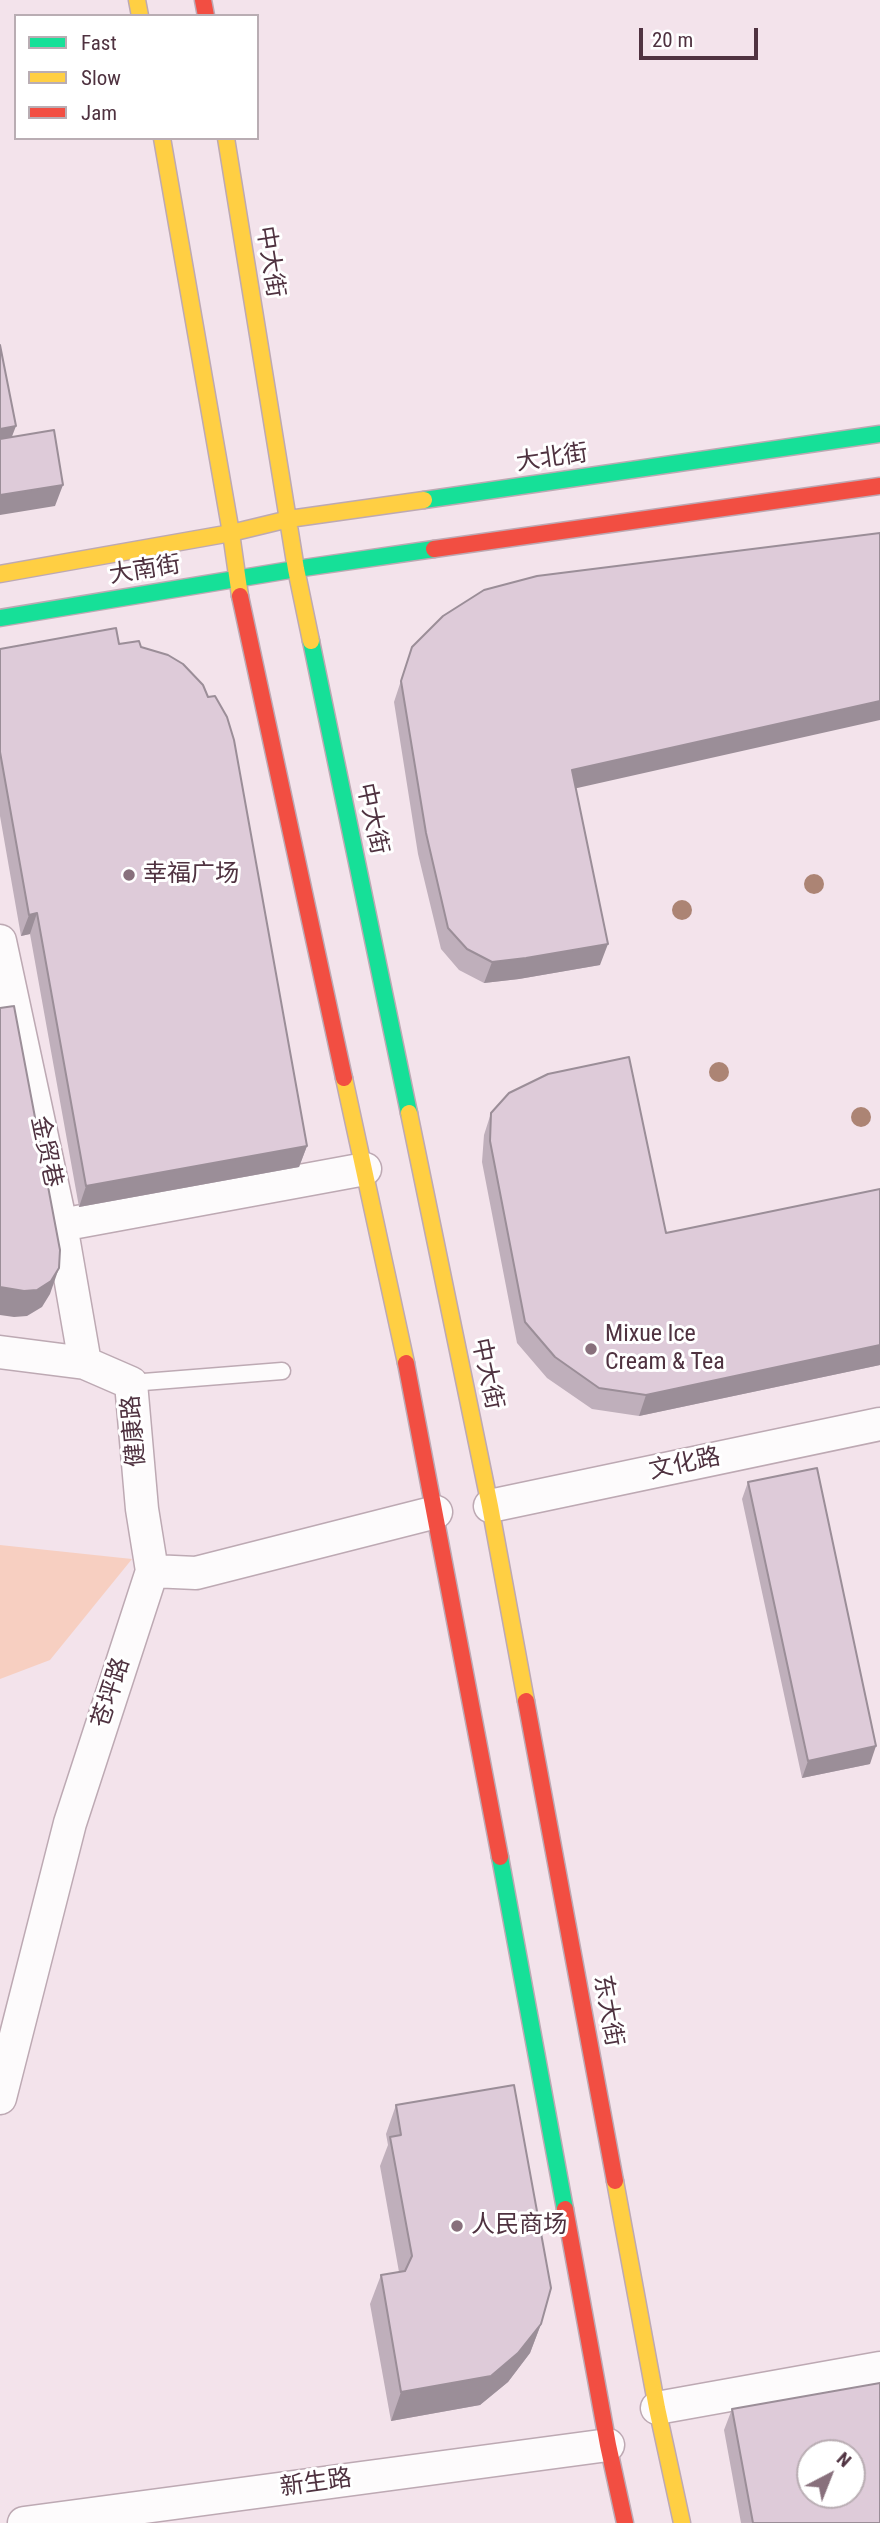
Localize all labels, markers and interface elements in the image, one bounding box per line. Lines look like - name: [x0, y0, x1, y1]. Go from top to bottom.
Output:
- legend: [14, 14, 259, 140]
- scale bar: [642, 14, 761, 58]
- text: 20 m: [652, 28, 693, 52]
- text: Fast: [81, 31, 117, 55]
- text: Slow: [81, 66, 121, 90]
- text: Jam: [81, 101, 117, 125]
- street label: 中大街: [249, 224, 289, 300]
- street label: 大北街: [514, 440, 590, 478]
- street label: 大南街: [107, 551, 183, 591]
- street label: 中大街: [349, 781, 393, 857]
- place label: 幸福广场: [143, 861, 239, 889]
- marker: 幸福广场: [121, 867, 137, 883]
- street label: 金贸巷: [23, 1114, 67, 1190]
- place label: Mixue Ice Cream & Tea: [605, 1321, 725, 1377]
- street label: 中大街: [464, 1336, 508, 1412]
- marker: Mixue Ice Cream & Tea: [583, 1341, 599, 1357]
- street label: 健康路: [118, 1394, 152, 1468]
- street label: 文化路: [647, 1443, 723, 1487]
- street label: 苍坪路: [87, 1654, 137, 1732]
- street label: 东大街: [587, 1973, 627, 2049]
- place label: 人民商场: [471, 2212, 567, 2240]
- marker: 人民商场: [449, 2218, 465, 2234]
- north arrow: [796, 2439, 866, 2509]
- text: N: [832, 2447, 856, 2472]
- street label: 新生路: [278, 2465, 354, 2503]

